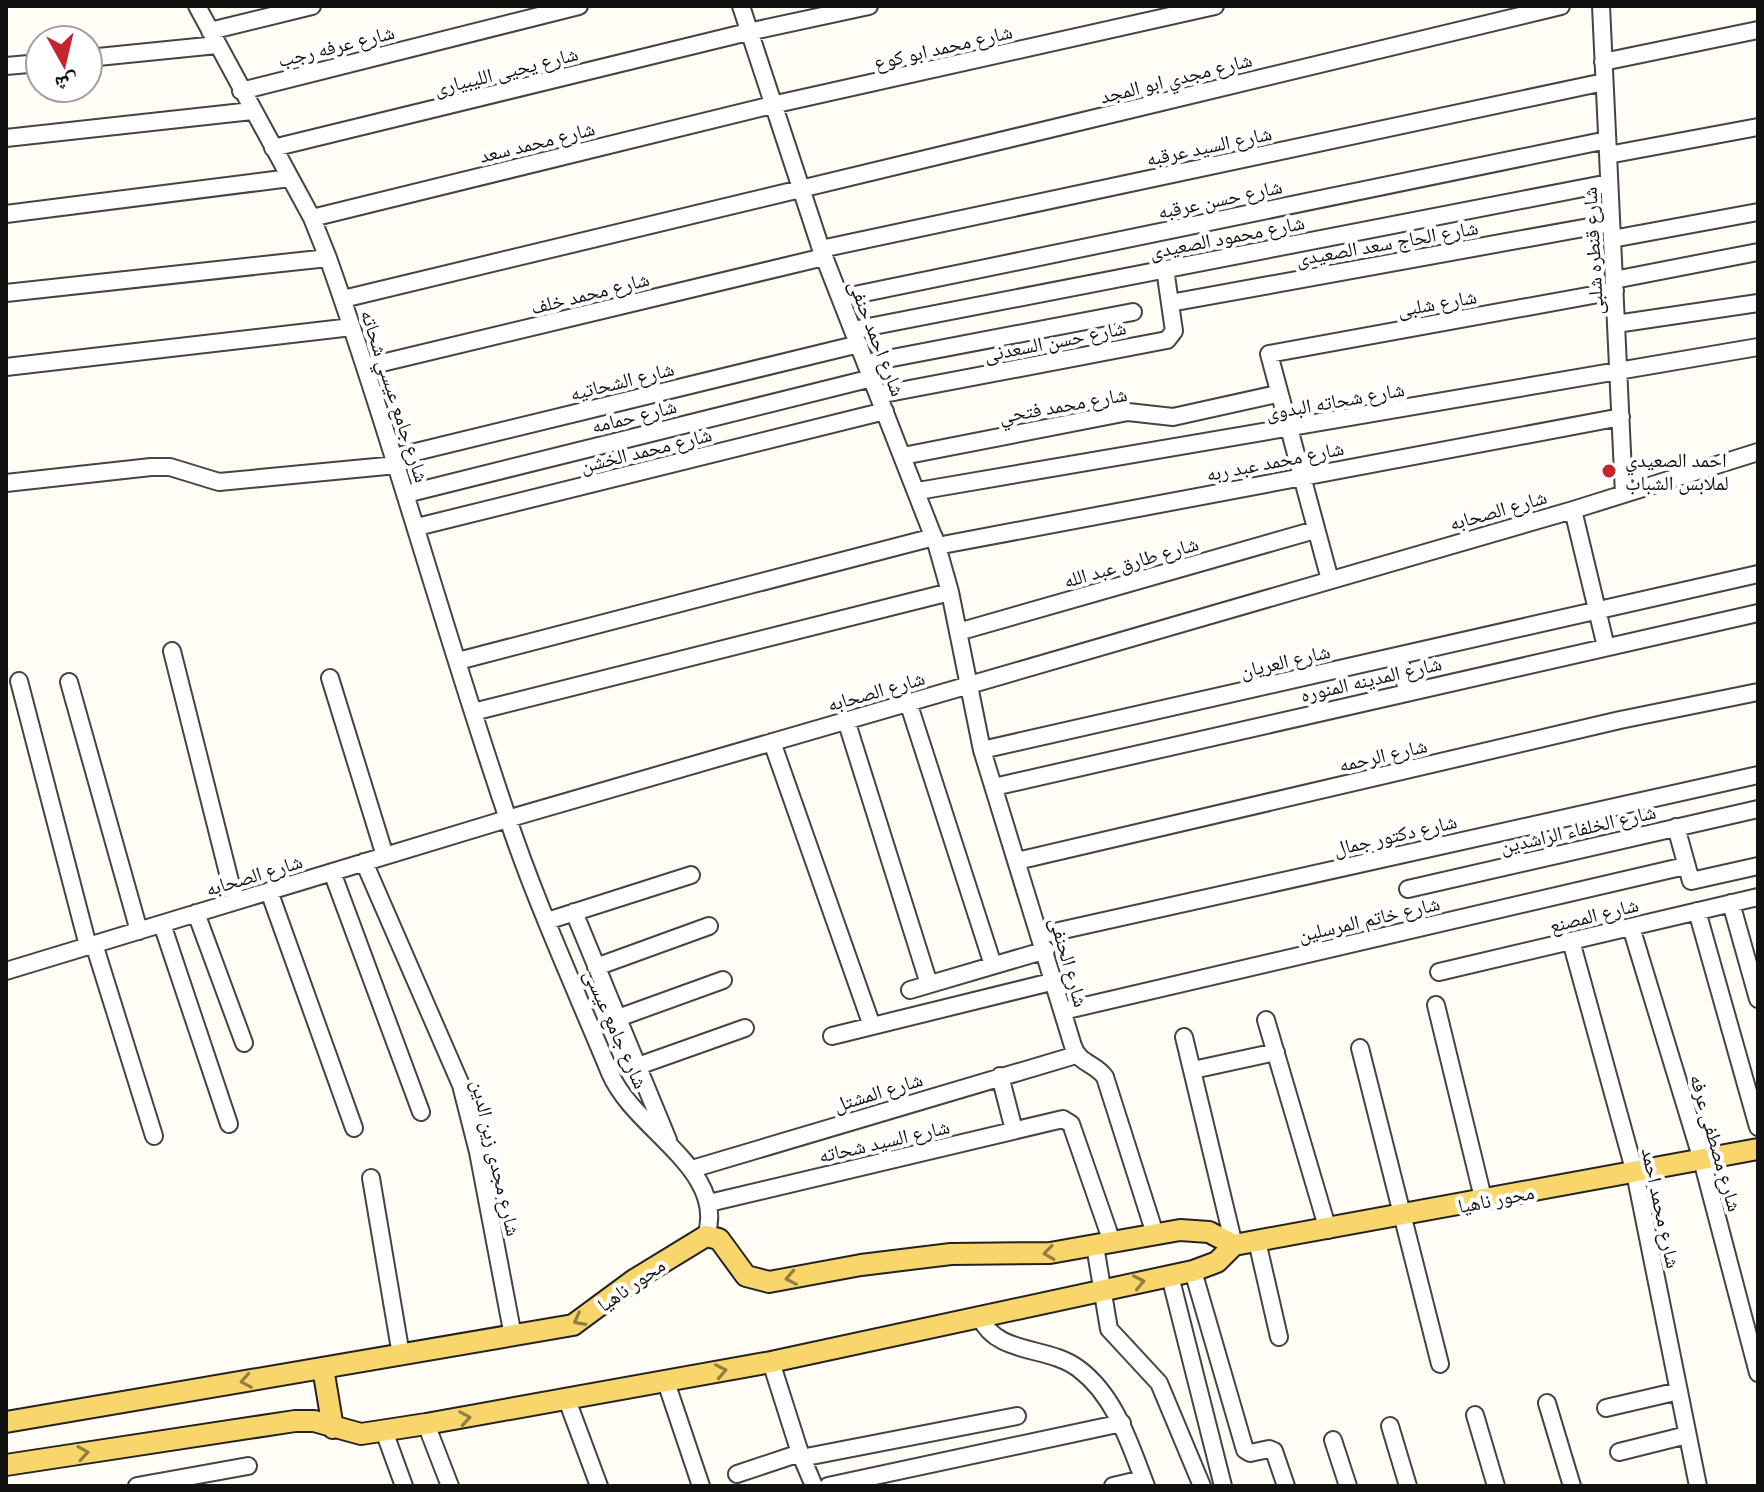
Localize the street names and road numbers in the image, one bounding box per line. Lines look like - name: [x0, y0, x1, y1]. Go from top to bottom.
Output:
- street label: شارع محمد ابو كوع: [871, 17, 1015, 76]
- street label: شارع عرفه رجب: [275, 18, 397, 73]
- street label: شارع يحيى الليبيارى: [431, 40, 581, 101]
- street label: شارع مجدي ابو المجد: [1097, 46, 1256, 112]
- street label: شارع محمد سعد: [476, 114, 598, 169]
- street label: شارع السيد عرقبه: [1144, 119, 1274, 172]
- street label: شارع حسن عرقبه: [1155, 172, 1285, 225]
- street label: شارع قنطره شلبى: [1576, 186, 1609, 316]
- street label: شارع محمود الصعيدى: [1147, 208, 1307, 265]
- street label: شارع الحاج سعد الصعيدى: [1294, 213, 1480, 272]
- street label: شارع محمد خلف: [528, 265, 652, 320]
- street label: شارع احمد حنفى: [843, 276, 912, 400]
- street label: شارع شلبى: [1395, 282, 1479, 323]
- street label: شارع جامع عيسي شحاته: [352, 306, 436, 487]
- street label: شارع حسن السعدنى: [982, 313, 1128, 368]
- street label: شارع الشحاتيه: [567, 355, 677, 406]
- street label: شارع شحاته البدوى: [1263, 375, 1407, 426]
- street label: شارع محمد فتحي: [996, 380, 1130, 432]
- street label: شارع حمامه: [588, 392, 679, 439]
- street label: شارع محمد الخشن: [577, 420, 715, 479]
- street label: شارع محمد عبد ربه: [1204, 434, 1346, 487]
- street label: شارع الصحابه: [1446, 483, 1550, 536]
- street label: شارع طارق عبد الله: [1060, 529, 1202, 594]
- street label: شارع العريان: [1237, 637, 1333, 684]
- street label: شارع المدينه المنوره: [1298, 649, 1444, 708]
- street label: شارع الصحابه: [824, 664, 928, 717]
- street label: شارع الرحمه: [1336, 731, 1430, 778]
- street label: شارع الخلفاء الراشدين: [1497, 797, 1658, 860]
- street label: شارع دكتور جمال: [1330, 807, 1459, 862]
- street label: شارع الصحابه: [202, 847, 306, 902]
- street label: شارع خاتم المرسلين: [1295, 889, 1443, 949]
- street label: شارع المصنع: [1547, 890, 1641, 939]
- street label: شارع الحنفى: [1044, 914, 1095, 1010]
- street label: شارع جامع عيسى: [578, 965, 655, 1093]
- street label: شارع المشتل: [830, 1065, 926, 1118]
- street label: شارع مصطفى عرفه: [1684, 1071, 1749, 1215]
- street label: شارع مجدى زين الدين: [465, 1077, 528, 1239]
- street label: شارع السيد شحاته: [816, 1112, 952, 1169]
- street label: شارع محمد احمد: [1636, 1145, 1687, 1271]
- street label: محور ناهيا: [1455, 1178, 1536, 1219]
- street label: محور ناهيا: [591, 1251, 670, 1318]

